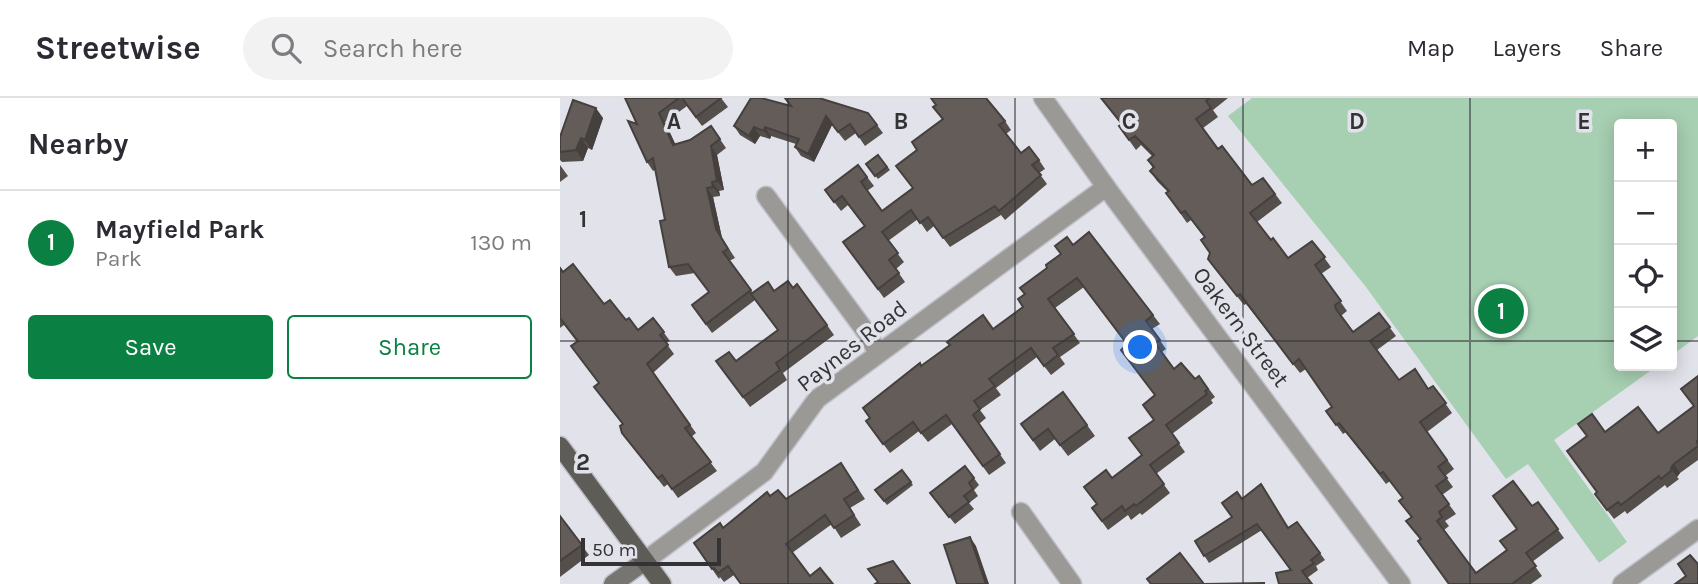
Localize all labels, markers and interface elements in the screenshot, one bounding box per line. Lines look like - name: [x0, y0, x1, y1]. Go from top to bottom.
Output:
- search box: [243, 17, 733, 80]
- text: Streetwise: [35, 29, 201, 67]
- icon: search: [267, 29, 305, 67]
- text: Search here: [323, 33, 463, 64]
- text: Map: [1407, 34, 1455, 62]
- text: Layers: [1493, 34, 1562, 62]
- text: Share: [1600, 34, 1663, 62]
- text: A: [667, 108, 681, 135]
- text: B: [894, 108, 908, 135]
- text: C: [1122, 108, 1136, 135]
- text: D: [1349, 108, 1365, 135]
- text: E: [1577, 108, 1591, 135]
- map controls: [1614, 119, 1677, 371]
- button: +: [1614, 119, 1677, 182]
- text: Nearby: [28, 126, 128, 162]
- button: −: [1614, 182, 1677, 245]
- text: 1: [579, 206, 587, 233]
- text: Mayfield Park: [95, 214, 264, 245]
- text: 1: [47, 229, 55, 256]
- text: 130 m: [470, 229, 532, 256]
- text: Park: [95, 245, 142, 272]
- button: locate: [1614, 245, 1677, 308]
- street label: Oakern Street: [1187, 262, 1295, 393]
- pin: 1: [1478, 285, 1524, 337]
- street label: Paynes Road: [792, 295, 912, 397]
- button: layers: [1614, 308, 1677, 371]
- button: Save: [28, 315, 273, 379]
- button: Share: [287, 315, 532, 379]
- your location: [1123, 330, 1157, 364]
- text: 2: [576, 449, 590, 476]
- scale bar: [581, 535, 721, 567]
- text: 50 m: [592, 539, 636, 561]

